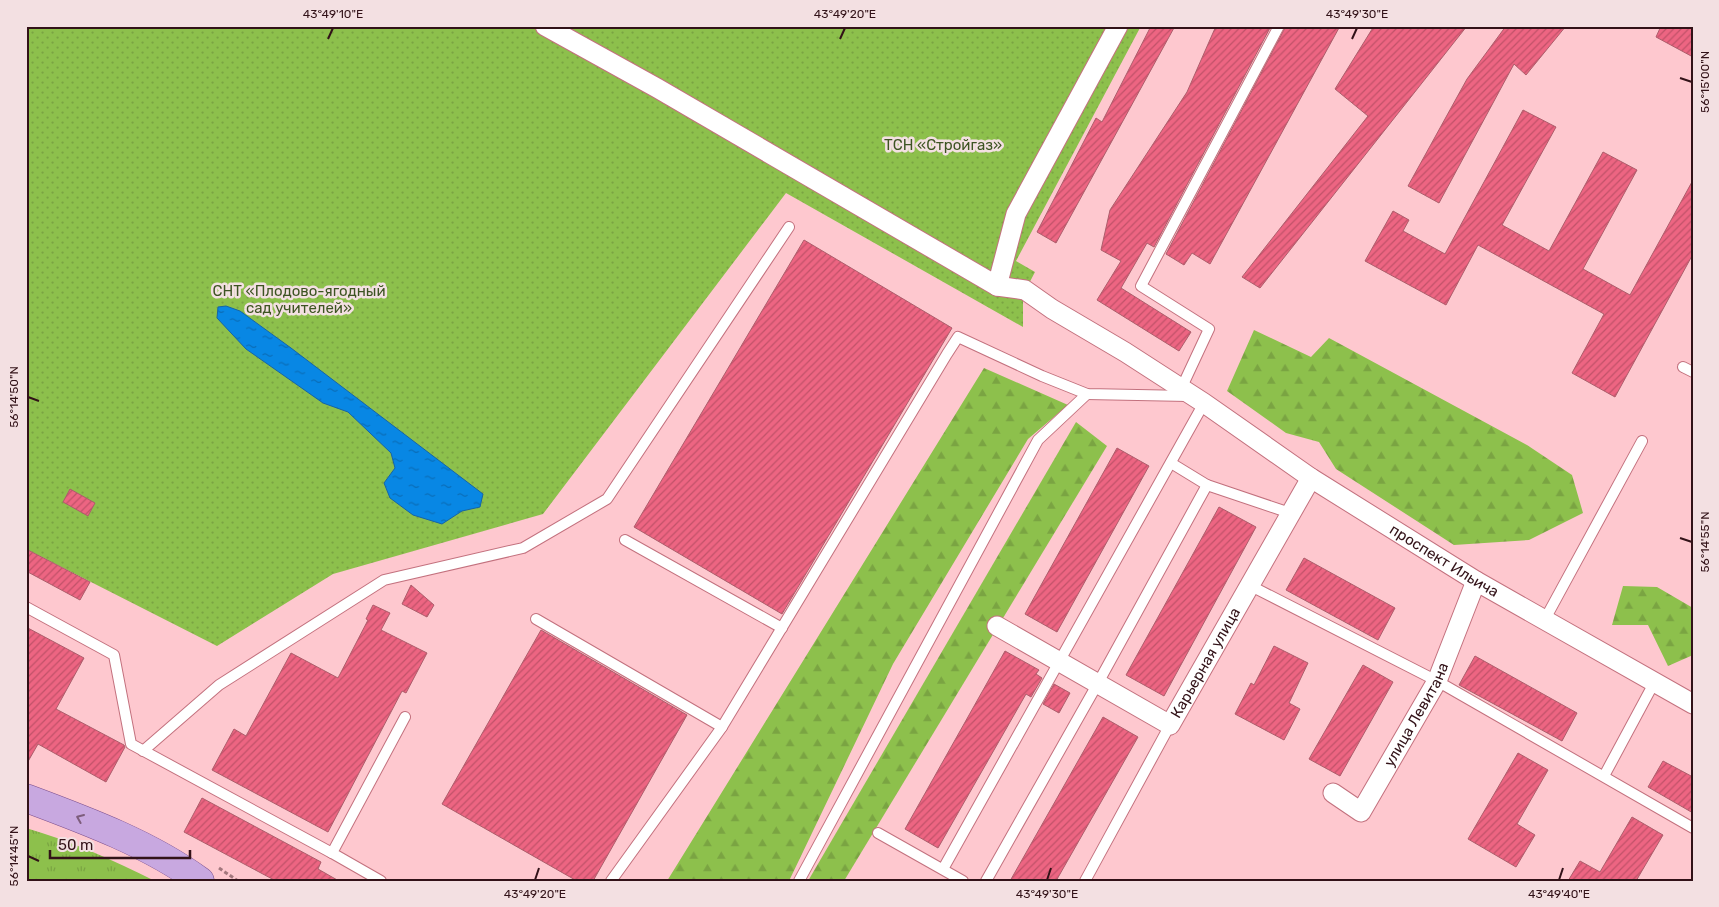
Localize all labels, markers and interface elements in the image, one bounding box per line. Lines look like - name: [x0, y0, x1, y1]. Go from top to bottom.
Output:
- text: 43°49'10"E: [303, 7, 363, 21]
- text: 43°49'20"E: [814, 7, 876, 21]
- text: 43°49'30"E: [1326, 7, 1388, 21]
- text: 56°15'00"N: [1698, 51, 1712, 113]
- park label: ТСН «Стройгаз»: [884, 136, 1002, 154]
- park label: СНТ «Плодово-ягодный сад учителей»: [212, 282, 386, 317]
- text: 56°14'50"N: [7, 366, 21, 428]
- text: 56°14'55"N: [1698, 511, 1712, 573]
- street label: проспект Ильича: [1386, 520, 1502, 601]
- street label: Карьерная улица: [1167, 604, 1244, 721]
- street label: улица Левитана: [1380, 660, 1452, 770]
- one-way arrow: [76, 814, 84, 824]
- text: 56°14'45"N: [7, 826, 21, 886]
- scale bar: [50, 827, 190, 859]
- text: 50 m: [58, 836, 93, 854]
- text: 43°49'20"E: [504, 887, 566, 901]
- text: 43°49'30"E: [1016, 887, 1078, 901]
- text: 43°49'40"E: [1528, 887, 1590, 901]

